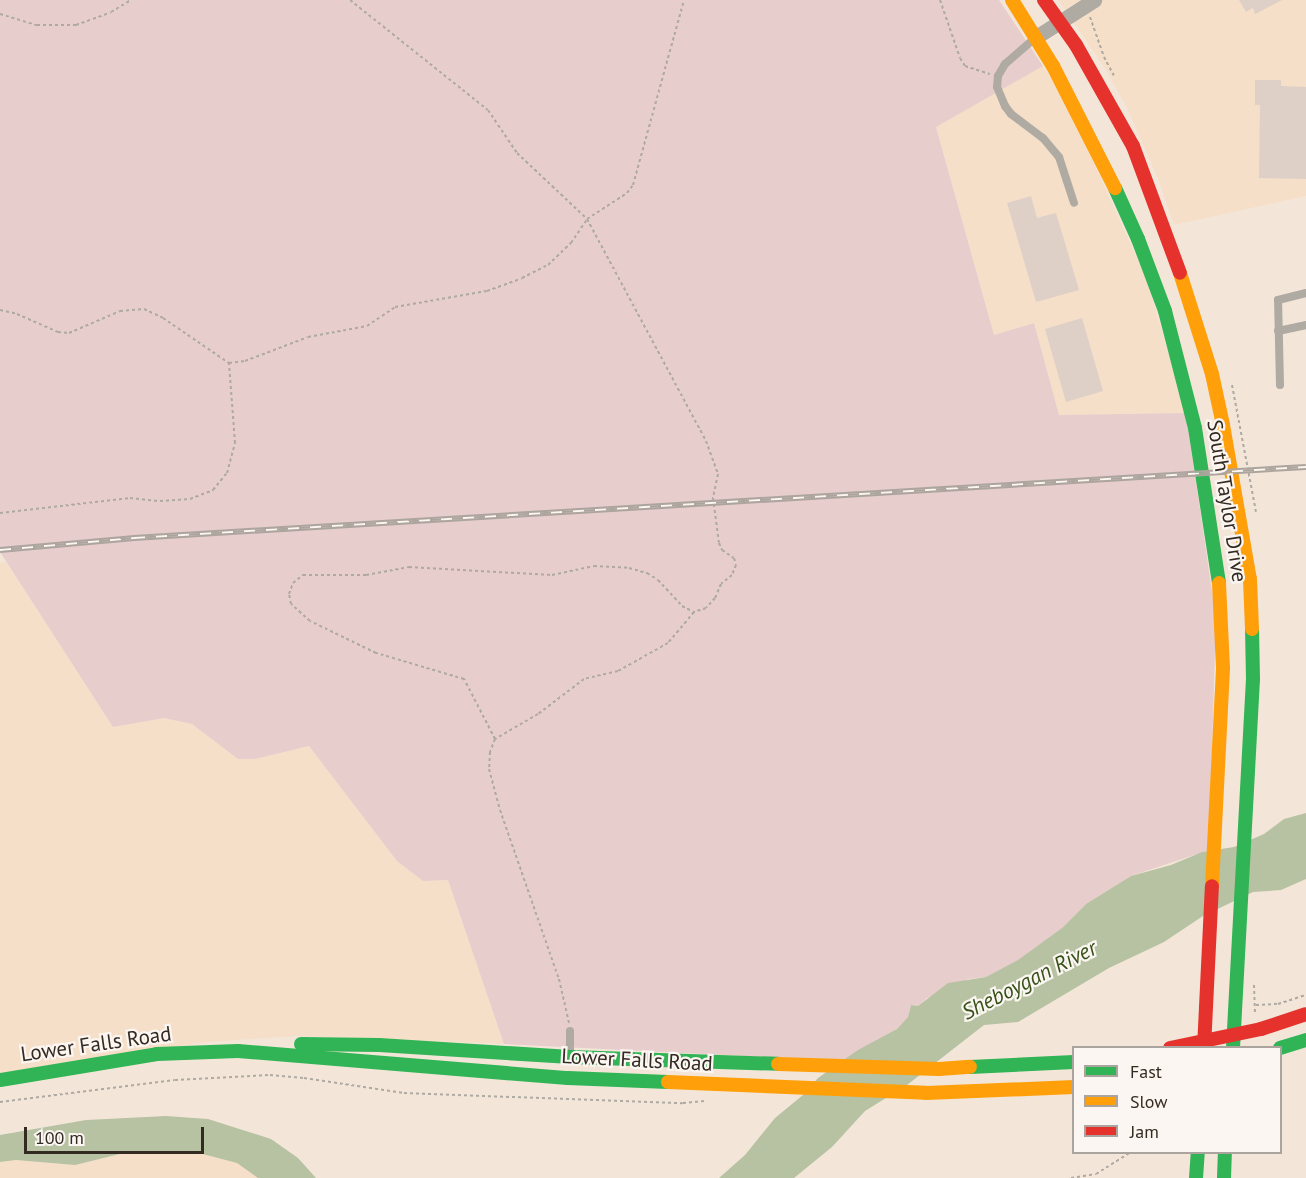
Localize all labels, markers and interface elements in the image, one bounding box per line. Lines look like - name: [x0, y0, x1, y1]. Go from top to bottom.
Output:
- street label: South Taylor Drive: [1202, 418, 1252, 584]
- water label: Sheboygan River: [957, 935, 1101, 1025]
- street label: Lower Falls Road: [19, 1021, 173, 1067]
- street label: Lower Falls Road: [561, 1043, 713, 1077]
- legend: [1072, 1046, 1282, 1154]
- text: Fast: [1130, 1060, 1162, 1083]
- text: Slow: [1130, 1090, 1168, 1113]
- scale bar: [27, 1115, 207, 1153]
- text: Jam: [1130, 1120, 1159, 1143]
- text: 100 m: [35, 1126, 84, 1149]

